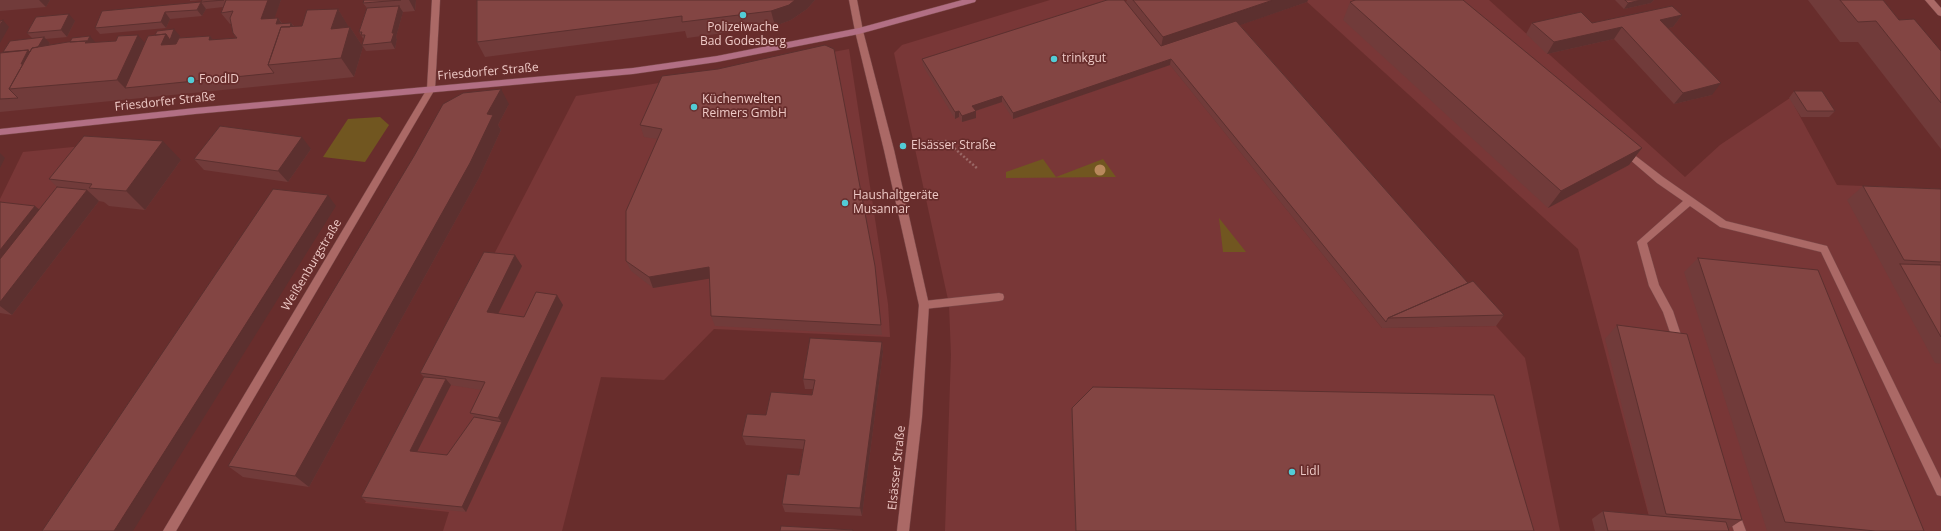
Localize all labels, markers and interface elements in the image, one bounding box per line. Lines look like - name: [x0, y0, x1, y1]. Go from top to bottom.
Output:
- marker: Polizeiwache Bad Godesberg: [738, 10, 748, 20]
- place label: Polizeiwache Bad Godesberg: [700, 21, 786, 49]
- place label: trinkgut: [1062, 52, 1106, 66]
- marker: trinkgut: [1049, 54, 1059, 64]
- street label: Friesdorfer Straße: [437, 60, 539, 84]
- place label: FoodID: [199, 73, 239, 87]
- marker: FoodID: [186, 75, 196, 85]
- street label: Friesdorfer Straße: [114, 90, 216, 114]
- place label: Küchenwelten Reimers GmbH: [702, 93, 787, 121]
- marker: Küchenwelten Reimers GmbH: [689, 102, 699, 112]
- place label: Elsässer Straße: [911, 139, 996, 153]
- marker: Elsässer Straße: [898, 141, 908, 151]
- place label: Haushaltgeräte Musannar: [853, 189, 939, 217]
- marker: Haushaltgeräte Musannar: [840, 198, 850, 208]
- street label: Weißenburgstraße: [279, 217, 345, 313]
- street label: Elsässer Straße: [885, 425, 909, 511]
- place label: Lidl: [1300, 465, 1320, 479]
- marker: Lidl: [1287, 467, 1297, 477]

